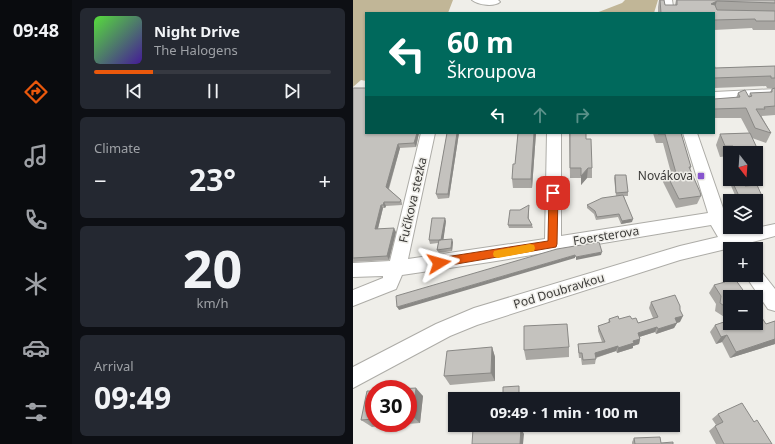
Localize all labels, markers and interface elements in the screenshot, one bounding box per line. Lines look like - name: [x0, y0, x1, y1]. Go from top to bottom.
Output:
- text: 09:48: [13, 18, 59, 42]
- text: Night Drive: [154, 21, 240, 41]
- text: 60 m: [447, 23, 514, 61]
- icon: left: [381, 28, 433, 80]
- text: The Halogens: [154, 41, 238, 59]
- text: Škroupova: [447, 59, 536, 83]
- icon: directions: [22, 78, 50, 106]
- icon: previous: [123, 80, 145, 102]
- icon: pause: [202, 80, 224, 102]
- icon: next: [281, 80, 303, 102]
- icon: left: [487, 104, 509, 126]
- icon: ahead: [529, 104, 551, 126]
- icon: right: [571, 104, 593, 126]
- text: Climate: [94, 139, 140, 157]
- icon: music: [22, 142, 50, 170]
- north arrow: [723, 146, 763, 186]
- map controls: [723, 146, 763, 330]
- street label: Fučíkova stezka: [394, 155, 431, 244]
- text: 23°: [189, 159, 236, 200]
- text: −: [94, 165, 107, 195]
- text: +: [318, 165, 331, 195]
- place label: Novákova: [638, 167, 693, 184]
- marker: Novákova: [696, 171, 706, 181]
- pin: [536, 176, 570, 210]
- icon: arrive: [542, 182, 564, 204]
- button: layers: [723, 194, 763, 234]
- icon: phone: [22, 206, 50, 234]
- street label: Foersterova: [572, 222, 640, 249]
- text: 20: [183, 232, 242, 303]
- position arrow: [418, 242, 460, 284]
- button: +: [723, 242, 763, 282]
- street label: Pod Doubravkou: [511, 269, 607, 312]
- icon: climate: [22, 270, 50, 298]
- button: −: [723, 290, 763, 330]
- text: km/h: [197, 294, 228, 312]
- icon: car: [22, 334, 50, 362]
- text: Arrival: [94, 357, 134, 375]
- text: 09:49: [94, 377, 171, 418]
- speed limit sign: 30: [365, 380, 417, 432]
- icon: filters: [22, 398, 50, 426]
- text: 09:49 · 1 min · 100 m: [490, 402, 638, 422]

